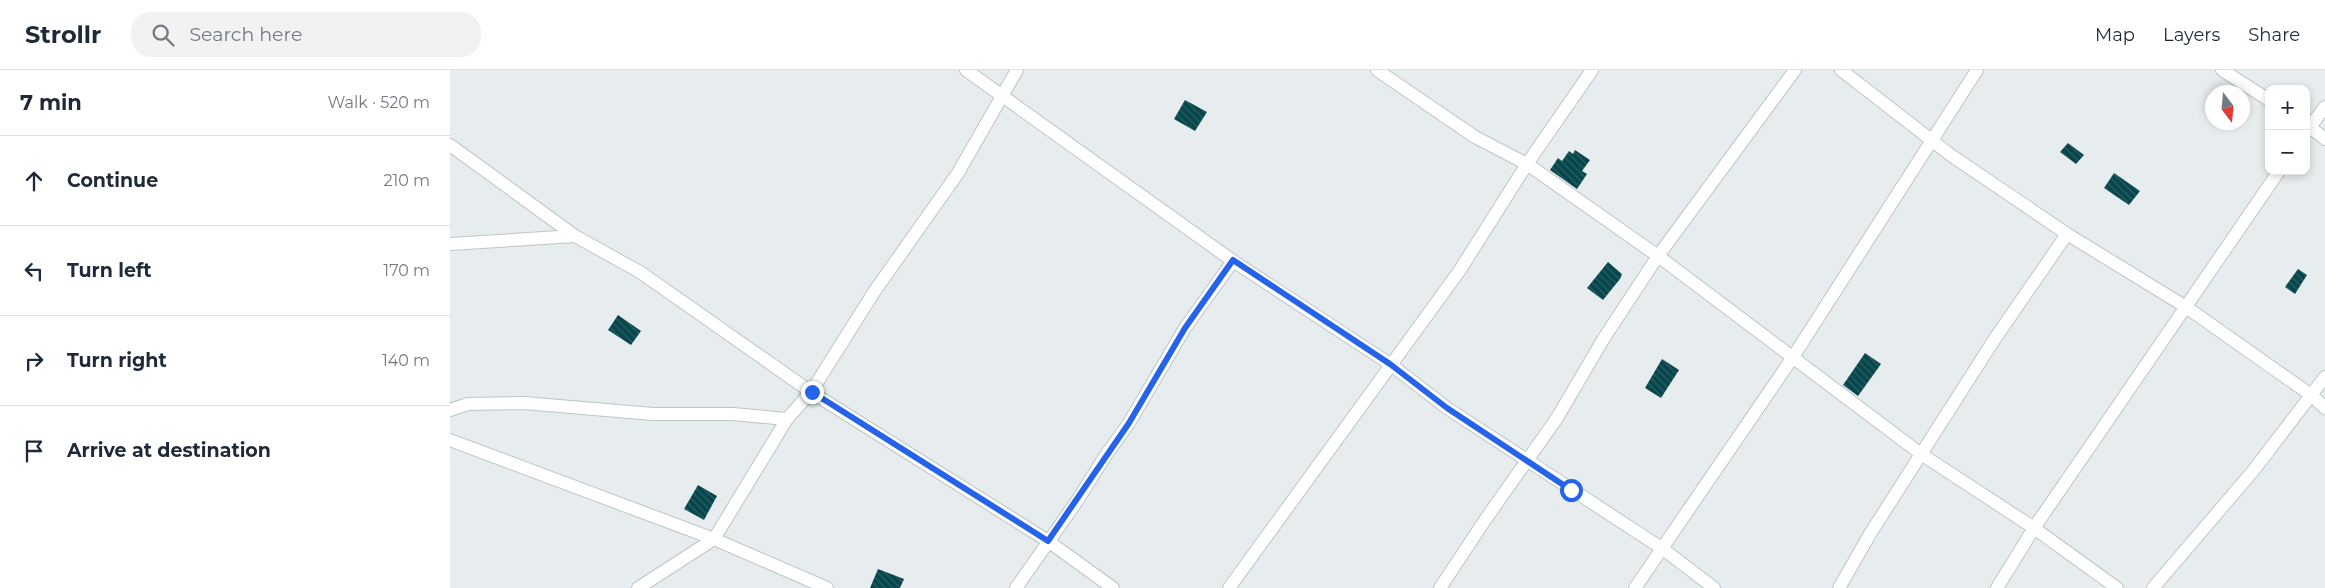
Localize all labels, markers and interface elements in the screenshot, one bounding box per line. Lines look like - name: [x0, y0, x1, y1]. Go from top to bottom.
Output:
- search box: [131, 12, 481, 57]
- text: Strollr: [25, 20, 101, 49]
- icon: search: [149, 21, 177, 49]
- text: Search here: [189, 23, 302, 46]
- text: Map: [2095, 24, 2135, 46]
- text: Layers: [2163, 24, 2220, 46]
- text: Share: [2248, 24, 2300, 46]
- north arrow: [2205, 85, 2250, 130]
- map controls: [2265, 85, 2310, 175]
- button: +: [2265, 85, 2310, 130]
- text: 7 min: [20, 90, 82, 115]
- text: Walk · 520 m: [328, 93, 430, 112]
- button: −: [2265, 130, 2310, 175]
- icon: ahead: [20, 167, 48, 195]
- text: Continue: [67, 169, 158, 192]
- text: 210 m: [383, 171, 430, 190]
- icon: left: [20, 257, 48, 285]
- text: Turn left: [67, 259, 152, 282]
- text: 170 m: [383, 261, 430, 280]
- icon: right: [20, 347, 48, 375]
- text: Turn right: [67, 349, 167, 372]
- text: 140 m: [382, 351, 430, 370]
- route end: [801, 381, 824, 404]
- icon: arrive: [20, 437, 48, 465]
- text: Arrive at destination: [67, 439, 271, 462]
- route start: [1560, 479, 1583, 502]

